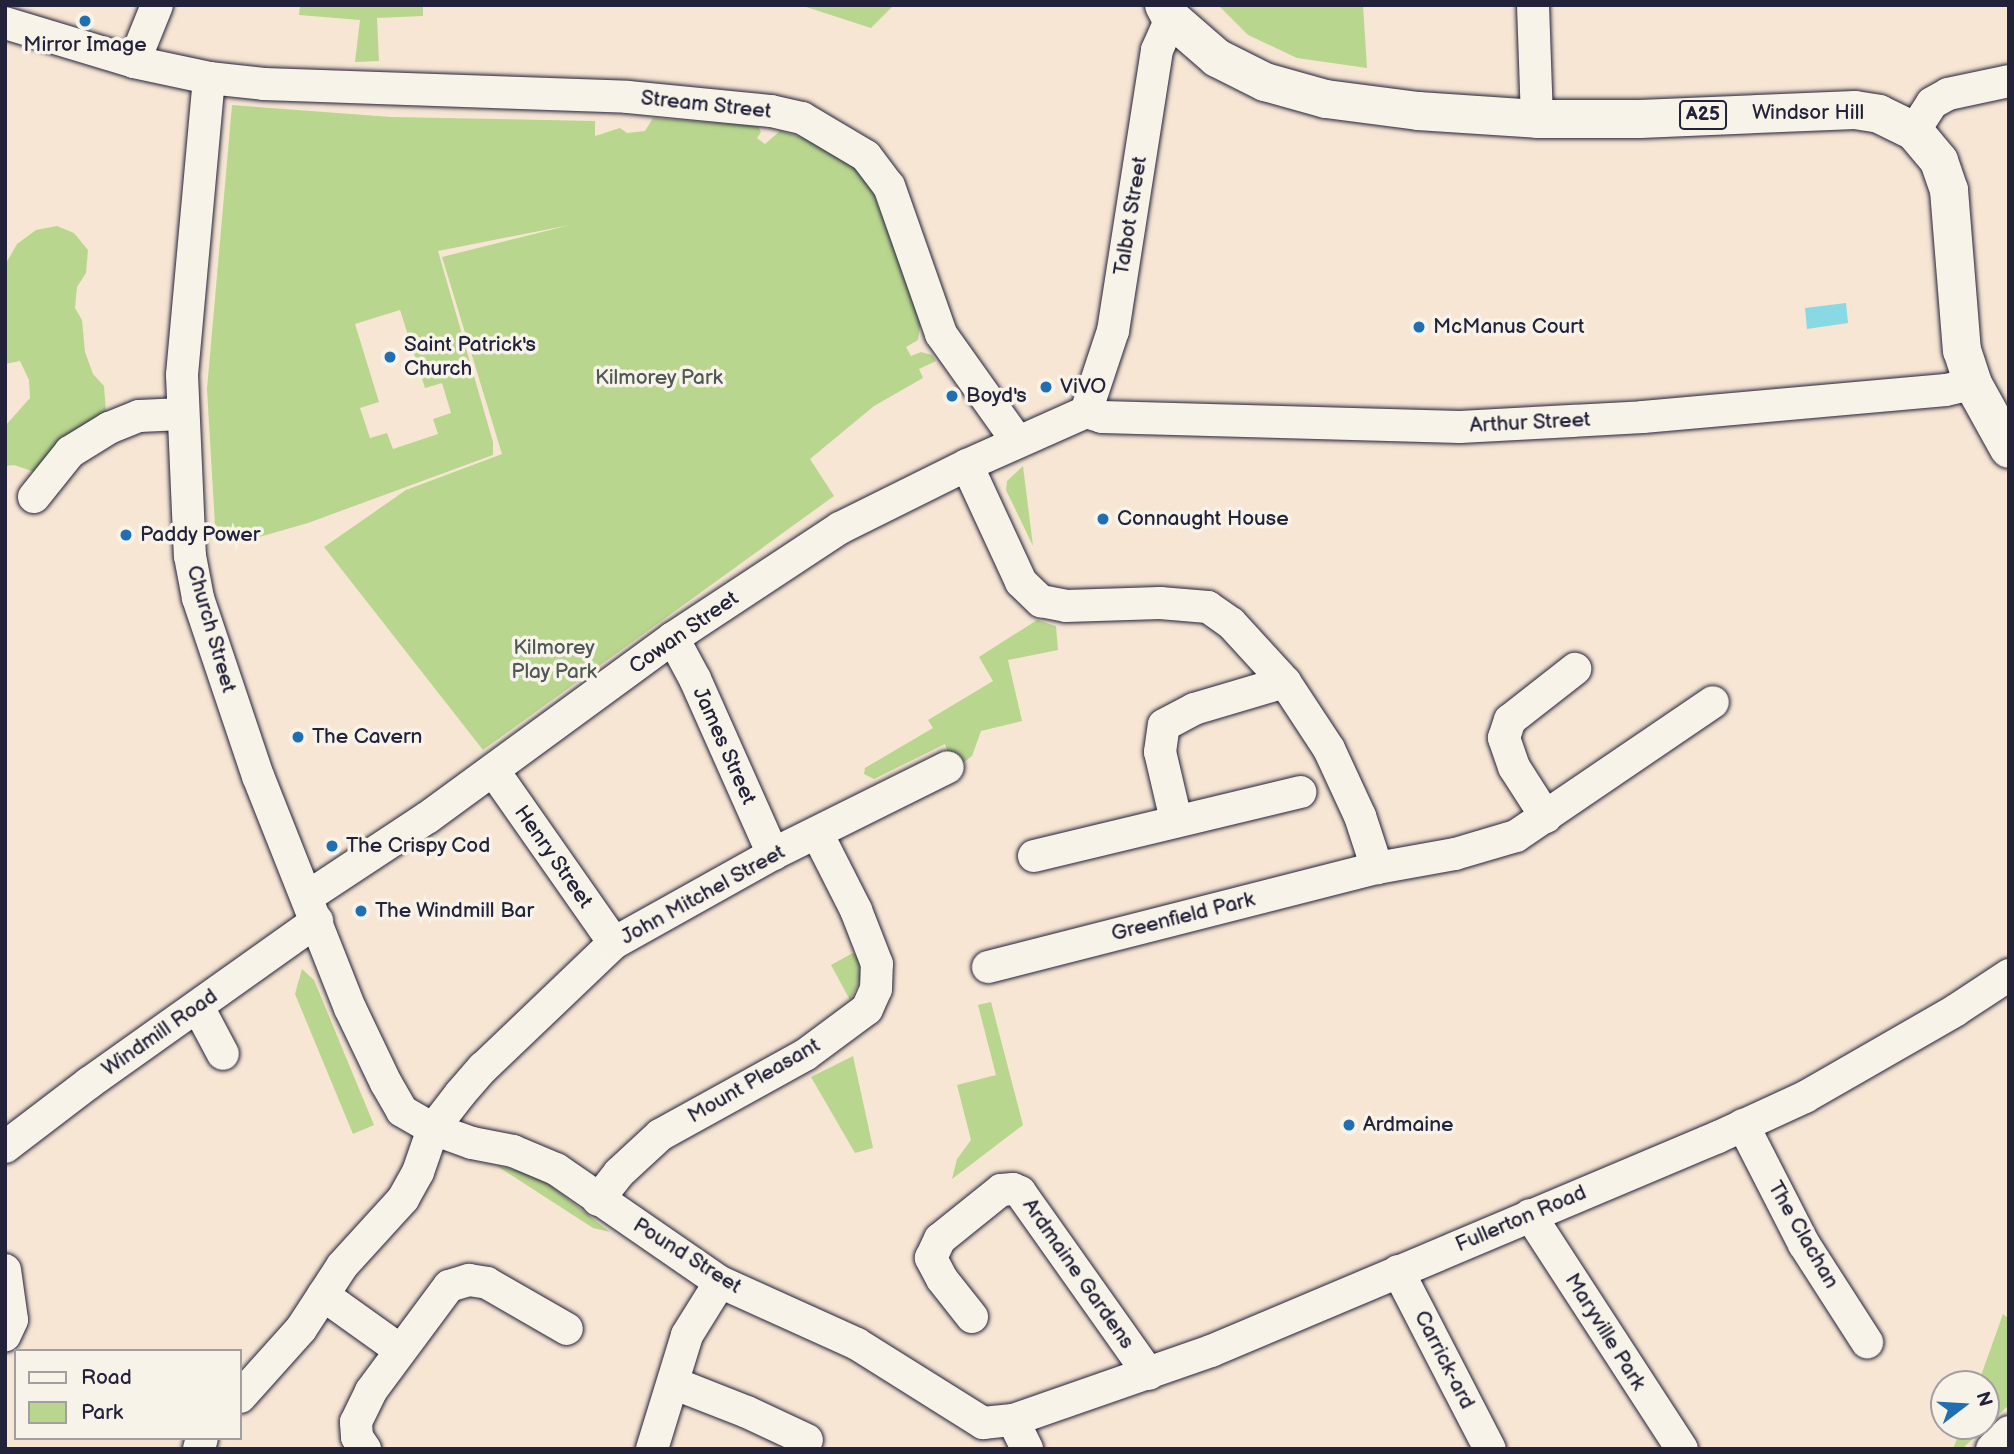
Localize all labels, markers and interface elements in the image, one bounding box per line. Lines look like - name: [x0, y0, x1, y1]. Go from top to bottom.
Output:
- marker: Mirror Image: [77, 13, 93, 29]
- place label: Mirror Image: [23, 32, 147, 58]
- street label: Stream Street: [639, 86, 773, 124]
- road number: A25: [1678, 99, 1728, 130]
- street label: Windsor Hill: [1752, 100, 1864, 126]
- street label: Talbot Street: [1109, 155, 1153, 277]
- place label: McManus Court: [1433, 314, 1584, 340]
- marker: McManus Court: [1411, 319, 1427, 335]
- place label: Saint Patrick's Church: [404, 332, 536, 382]
- marker: Saint Patrick's Church: [382, 349, 398, 365]
- park label: Kilmorey Park: [594, 365, 724, 391]
- place label: ViVO: [1060, 374, 1106, 400]
- marker: ViVO: [1038, 379, 1054, 395]
- place label: Boyd's: [966, 383, 1027, 409]
- marker: Boyd's: [944, 388, 960, 404]
- street label: Arthur Street: [1469, 407, 1591, 439]
- place label: Connaught House: [1117, 506, 1289, 532]
- marker: Connaught House: [1095, 511, 1111, 527]
- place label: Paddy Power: [140, 522, 262, 548]
- marker: Paddy Power: [118, 527, 134, 543]
- street label: Church Street: [181, 562, 241, 696]
- street label: Cowan Street: [624, 586, 744, 680]
- park label: Kilmorey Play Park: [511, 635, 597, 685]
- street label: James Street: [687, 683, 761, 809]
- place label: The Cavern: [312, 724, 422, 750]
- marker: The Cavern: [290, 729, 306, 745]
- street label: Henry Street: [508, 800, 598, 914]
- place label: The Crispy Cod: [346, 833, 492, 859]
- marker: The Crispy Cod: [324, 838, 340, 854]
- street label: John Mitchel Street: [617, 839, 789, 951]
- street label: Greenfield Park: [1109, 887, 1257, 947]
- place label: The Windmill Bar: [375, 898, 535, 924]
- marker: The Windmill Bar: [353, 903, 369, 919]
- street label: Windmill Road: [97, 984, 223, 1082]
- street label: Mount Pleasant: [684, 1033, 824, 1129]
- place label: Ardmaine: [1363, 1112, 1453, 1138]
- marker: Ardmaine: [1341, 1117, 1357, 1133]
- street label: The Clachan: [1762, 1177, 1844, 1293]
- street label: Fullerton Road: [1452, 1180, 1590, 1258]
- street label: Ardmaine Gardens: [1017, 1194, 1139, 1354]
- street label: Pound Street: [628, 1213, 746, 1299]
- street label: Maryville Park: [1559, 1269, 1651, 1395]
- street label: Carrick-ard: [1408, 1307, 1480, 1413]
- legend: [14, 1349, 242, 1440]
- text: Road: [81, 1365, 132, 1390]
- north arrow: [1930, 1370, 2000, 1440]
- text: N: [1971, 1389, 1997, 1409]
- text: Park: [81, 1400, 123, 1425]

